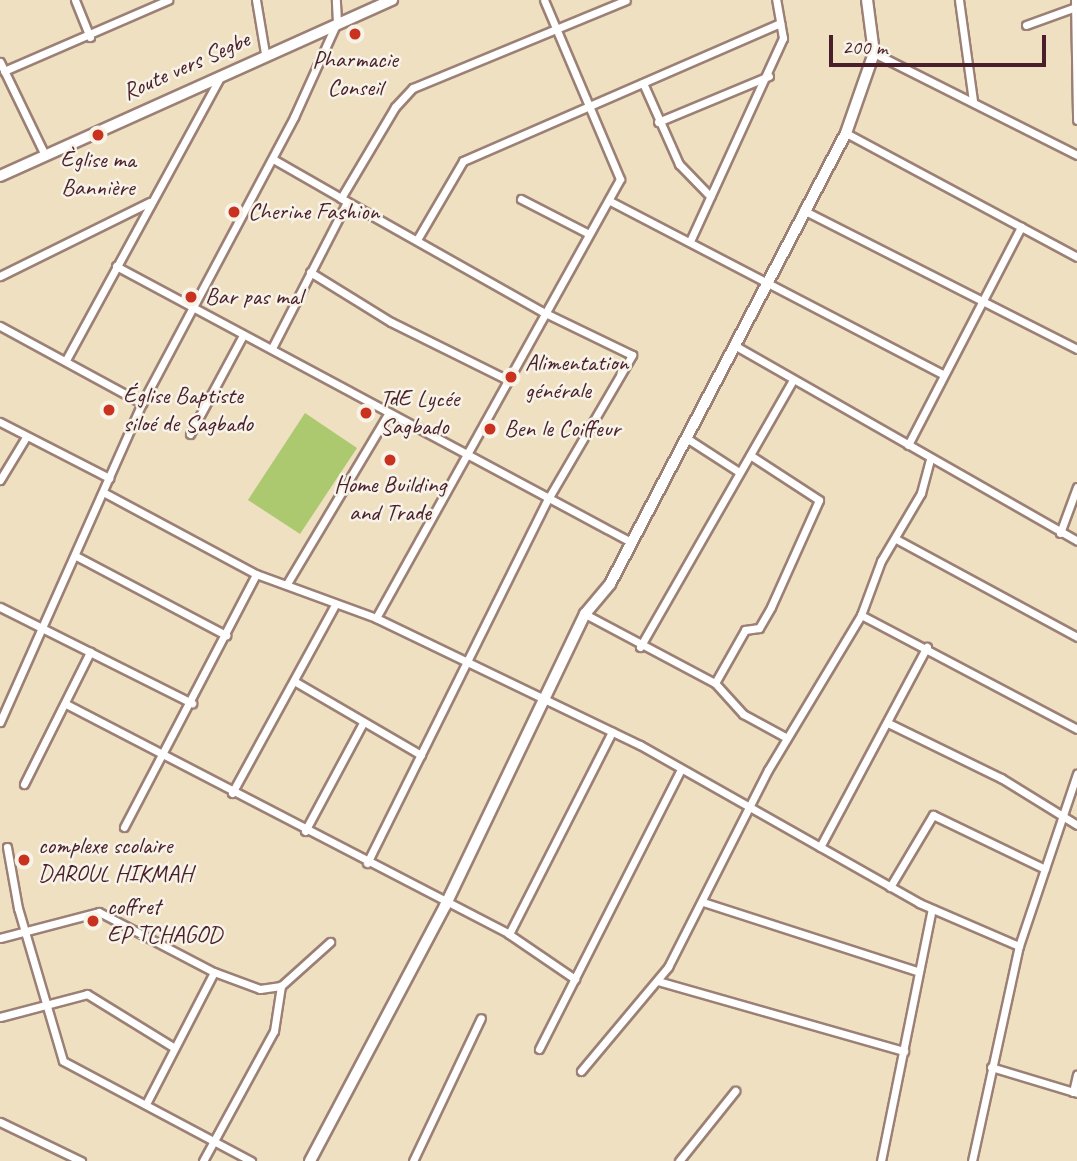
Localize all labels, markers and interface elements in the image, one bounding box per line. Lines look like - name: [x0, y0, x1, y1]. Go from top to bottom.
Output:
- scale bar: [832, 21, 1049, 65]
- street label: Route vers Segbe: [118, 25, 254, 107]
- marker: Pharmacie Conseil: [347, 26, 363, 42]
- text: 200 m: [842, 34, 887, 60]
- place label: Pharmacie Conseil: [312, 46, 398, 102]
- marker: Èglise ma Bannière: [90, 127, 106, 143]
- place label: Èglise ma Bannière: [60, 146, 136, 202]
- place label: Cherine Fashion: [248, 198, 379, 226]
- marker: Cherine Fashion: [226, 204, 242, 220]
- place label: Bar pas mal: [205, 283, 304, 311]
- marker: Bar pas mal: [183, 289, 199, 305]
- place label: Alimentation générale: [525, 349, 628, 405]
- marker: Alimentation générale: [503, 369, 519, 385]
- place label: Église Baptiste siloé de Sagbado: [123, 382, 253, 438]
- place label: TdE Lycée Sagbado: [380, 385, 458, 441]
- marker: Église Baptiste siloé de Sagbado: [101, 402, 117, 418]
- marker: TdE Lycée Sagbado: [358, 405, 374, 421]
- place label: Ben le Coiffeur: [504, 415, 620, 443]
- marker: Ben le Coiffeur: [482, 421, 498, 437]
- marker: Home Building and Trade: [382, 452, 398, 468]
- place label: Home Building and Trade: [334, 471, 446, 527]
- place label: complexe scolaire DAROUL HIKMAH: [38, 832, 192, 888]
- marker: complexe scolaire DAROUL HIKMAH: [16, 852, 32, 868]
- place label: coffret EP TCHAGOD: [107, 893, 222, 949]
- marker: coffret EP TCHAGOD: [85, 913, 101, 929]

